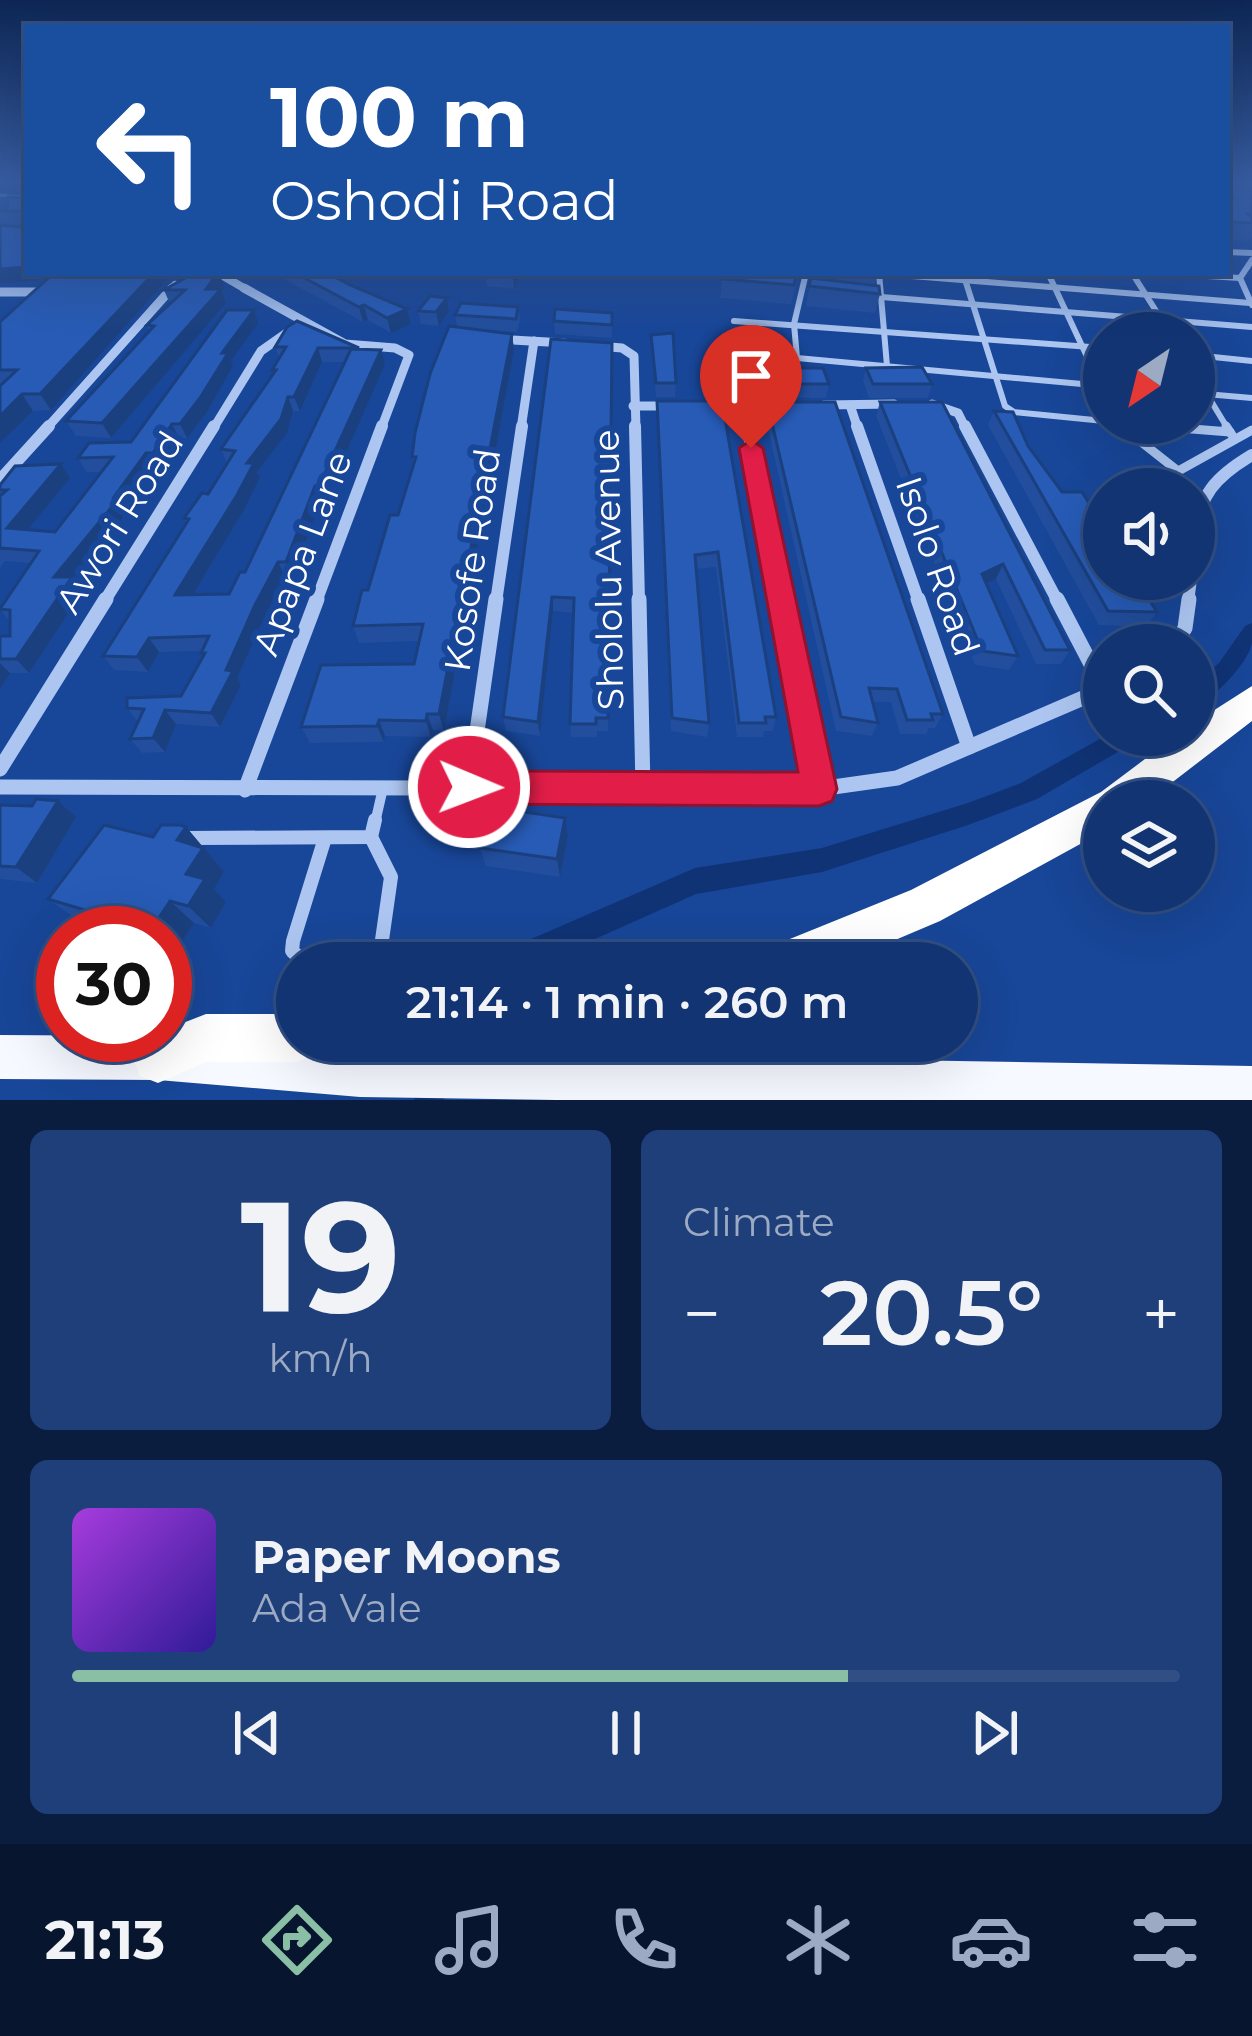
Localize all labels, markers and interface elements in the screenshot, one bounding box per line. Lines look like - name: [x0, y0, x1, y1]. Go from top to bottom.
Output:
- text: 100 m: [270, 66, 529, 168]
- icon: left: [72, 72, 228, 228]
- text: Oshodi Road: [270, 168, 619, 234]
- north arrow: [1083, 312, 1215, 444]
- map controls: [1083, 312, 1215, 912]
- pin: [700, 325, 802, 448]
- icon: arrive: [718, 343, 784, 409]
- street label: Awori Road: [46, 423, 192, 621]
- street label: Shololu Avenue: [584, 429, 632, 711]
- street label: Apapa Lane: [243, 445, 361, 661]
- street label: Kosofe Road: [435, 446, 509, 674]
- button: sound: [1083, 468, 1215, 600]
- street label: Isolo Road: [887, 471, 989, 661]
- button: search: [1083, 624, 1215, 756]
- position arrow: [406, 724, 532, 850]
- button: layers: [1083, 780, 1215, 912]
- speed limit sign: 30: [36, 906, 192, 1062]
- text: 21:14 · 1 min · 260 m: [406, 974, 848, 1029]
- text: 19: [240, 1161, 401, 1351]
- text: Climate: [683, 1198, 835, 1246]
- text: 20.5°: [820, 1258, 1043, 1368]
- text: −: [683, 1273, 721, 1354]
- text: +: [1142, 1273, 1180, 1354]
- text: km/h: [268, 1334, 373, 1382]
- text: Paper Moons: [252, 1529, 561, 1584]
- text: Ada Vale: [252, 1584, 422, 1632]
- icon: previous: [224, 1700, 290, 1766]
- icon: pause: [593, 1700, 659, 1766]
- icon: next: [962, 1700, 1028, 1766]
- icon: directions: [255, 1898, 339, 1982]
- icon: music: [428, 1898, 512, 1982]
- icon: phone: [602, 1898, 686, 1982]
- icon: climate: [776, 1898, 860, 1982]
- icon: car: [949, 1898, 1033, 1982]
- icon: filters: [1123, 1898, 1207, 1982]
- text: 21:13: [45, 1907, 165, 1973]

